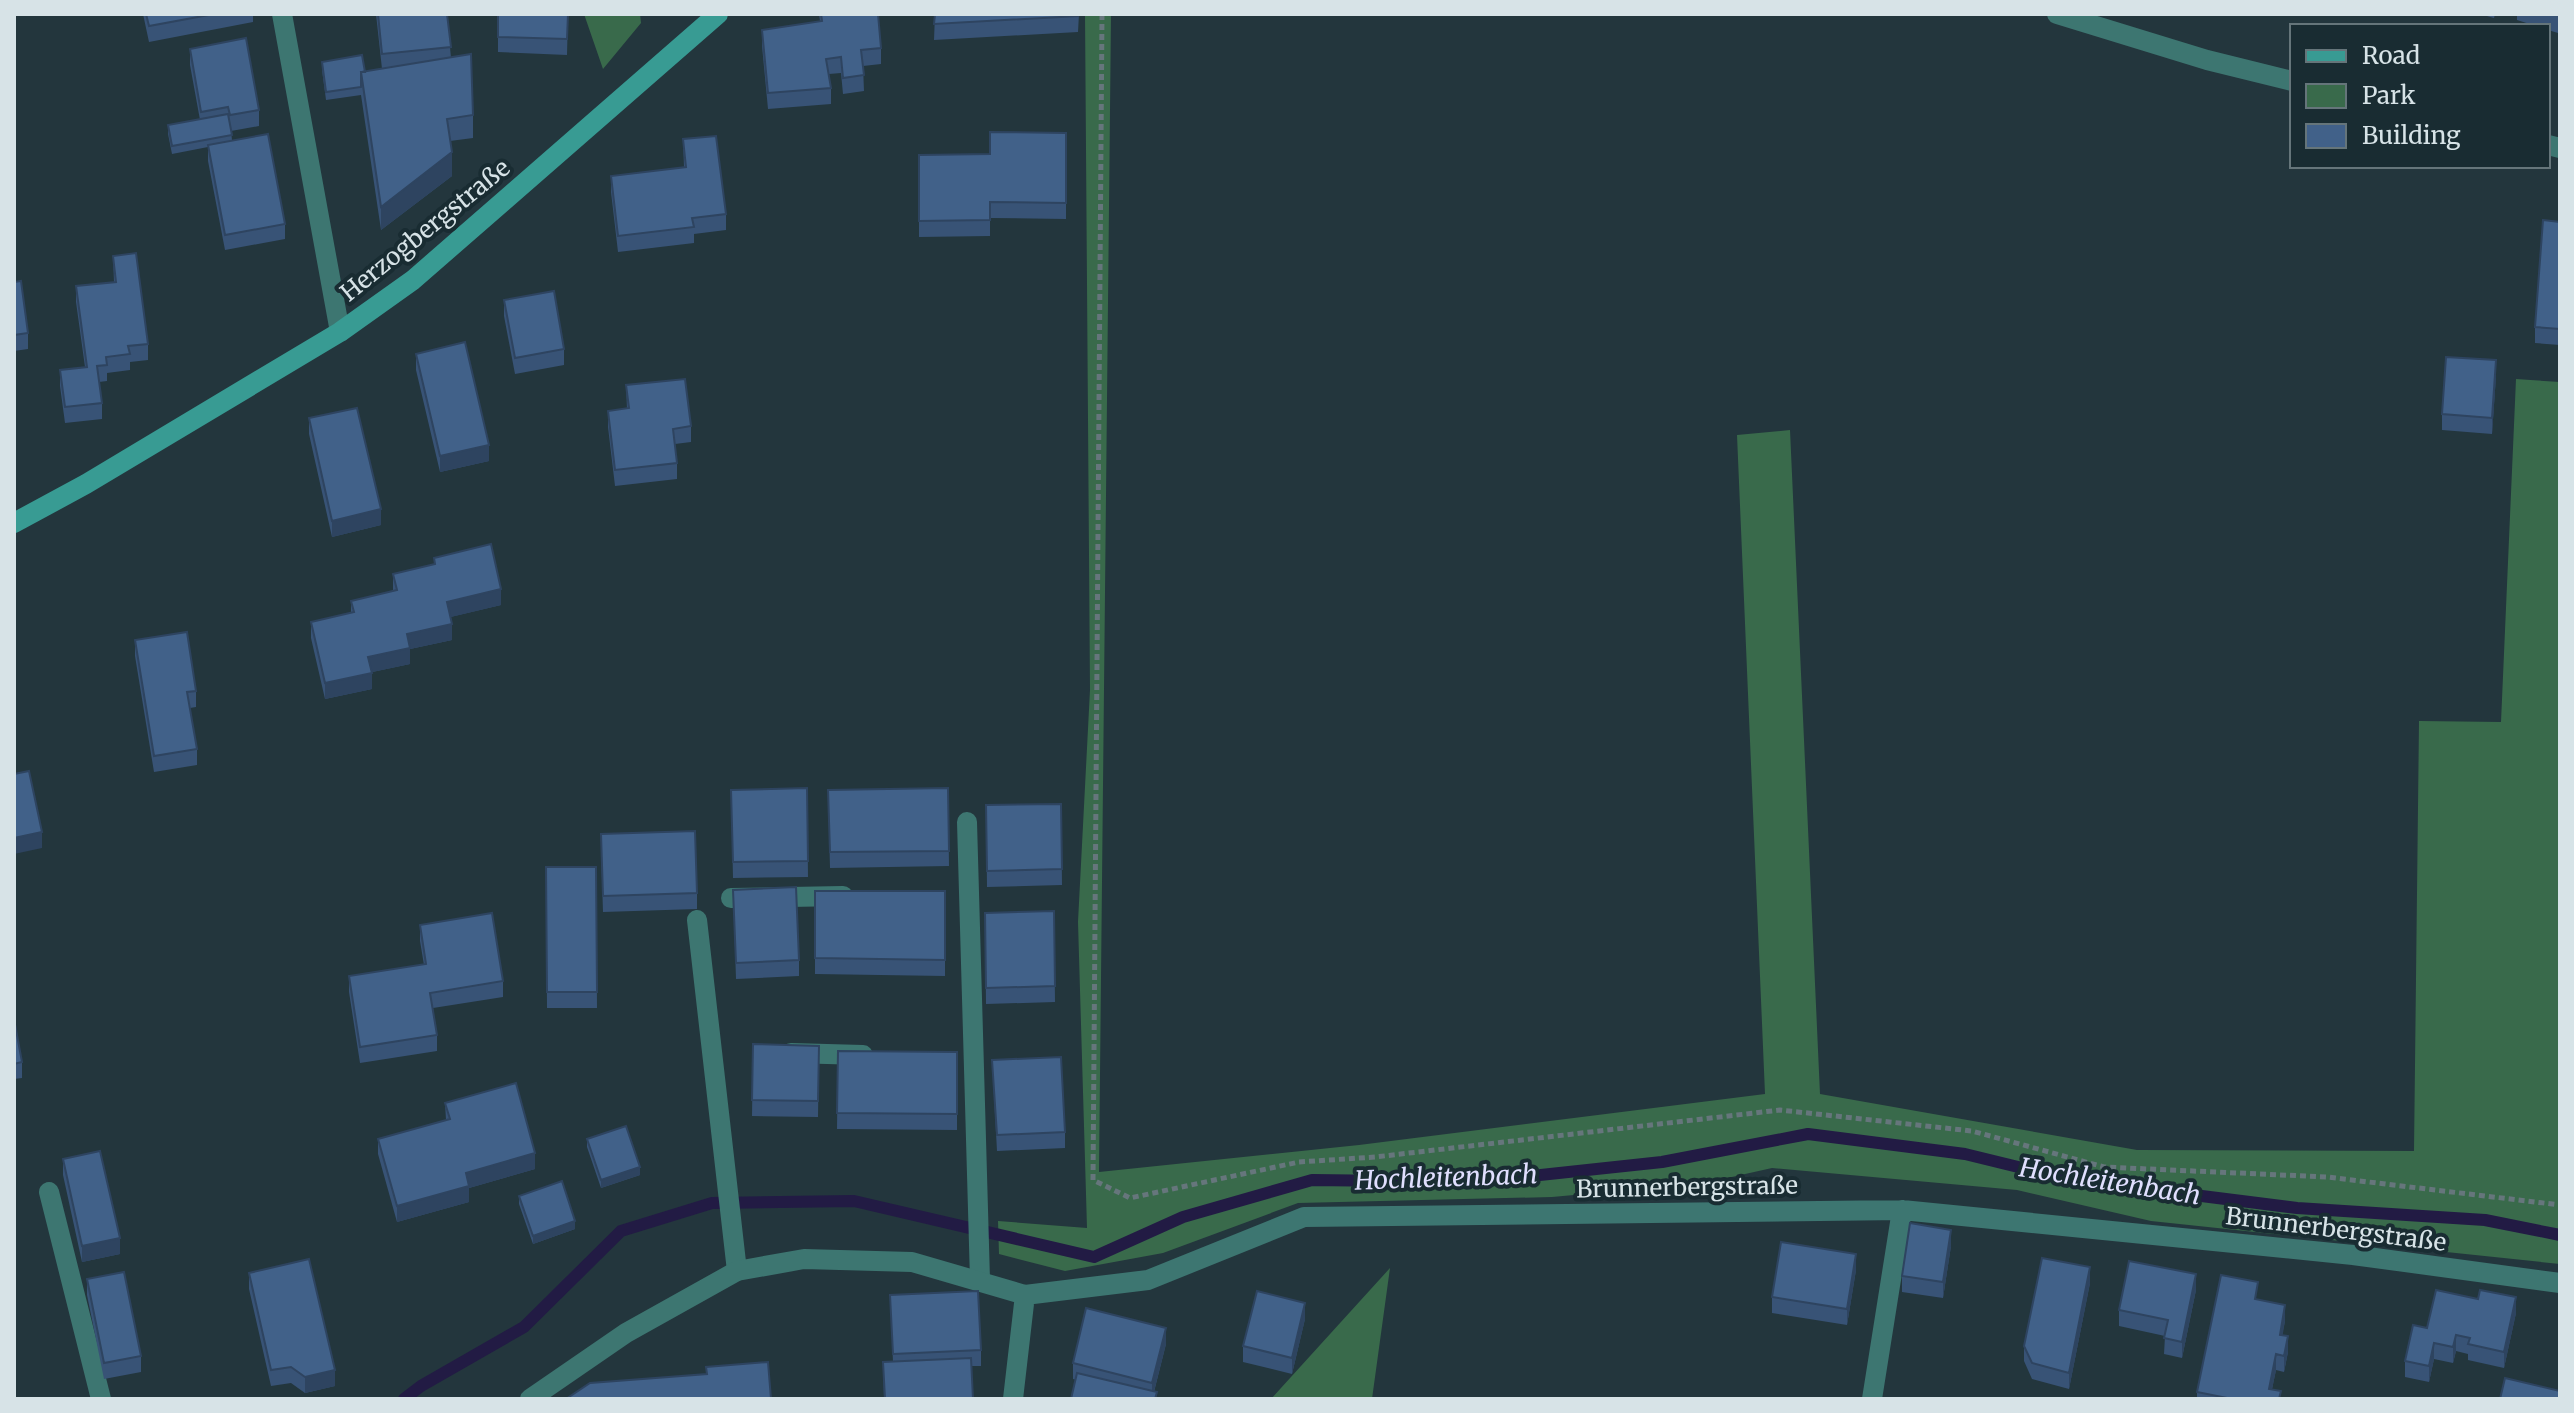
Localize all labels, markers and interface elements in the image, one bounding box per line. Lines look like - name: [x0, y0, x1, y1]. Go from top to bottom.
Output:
- legend: [2290, 24, 2550, 168]
- text: Road: [2362, 40, 2420, 71]
- text: Park: [2362, 80, 2416, 111]
- text: Building: [2362, 120, 2461, 151]
- street label: Herzogbergstraße: [334, 152, 516, 308]
- water label: Hochleitenbach: [2016, 1150, 2203, 1212]
- water label: Hochleitenbach: [1353, 1157, 1538, 1197]
- street label: Brunnerbergstraße: [1576, 1170, 1798, 1204]
- street label: Brunnerbergstraße: [2224, 1200, 2448, 1258]

